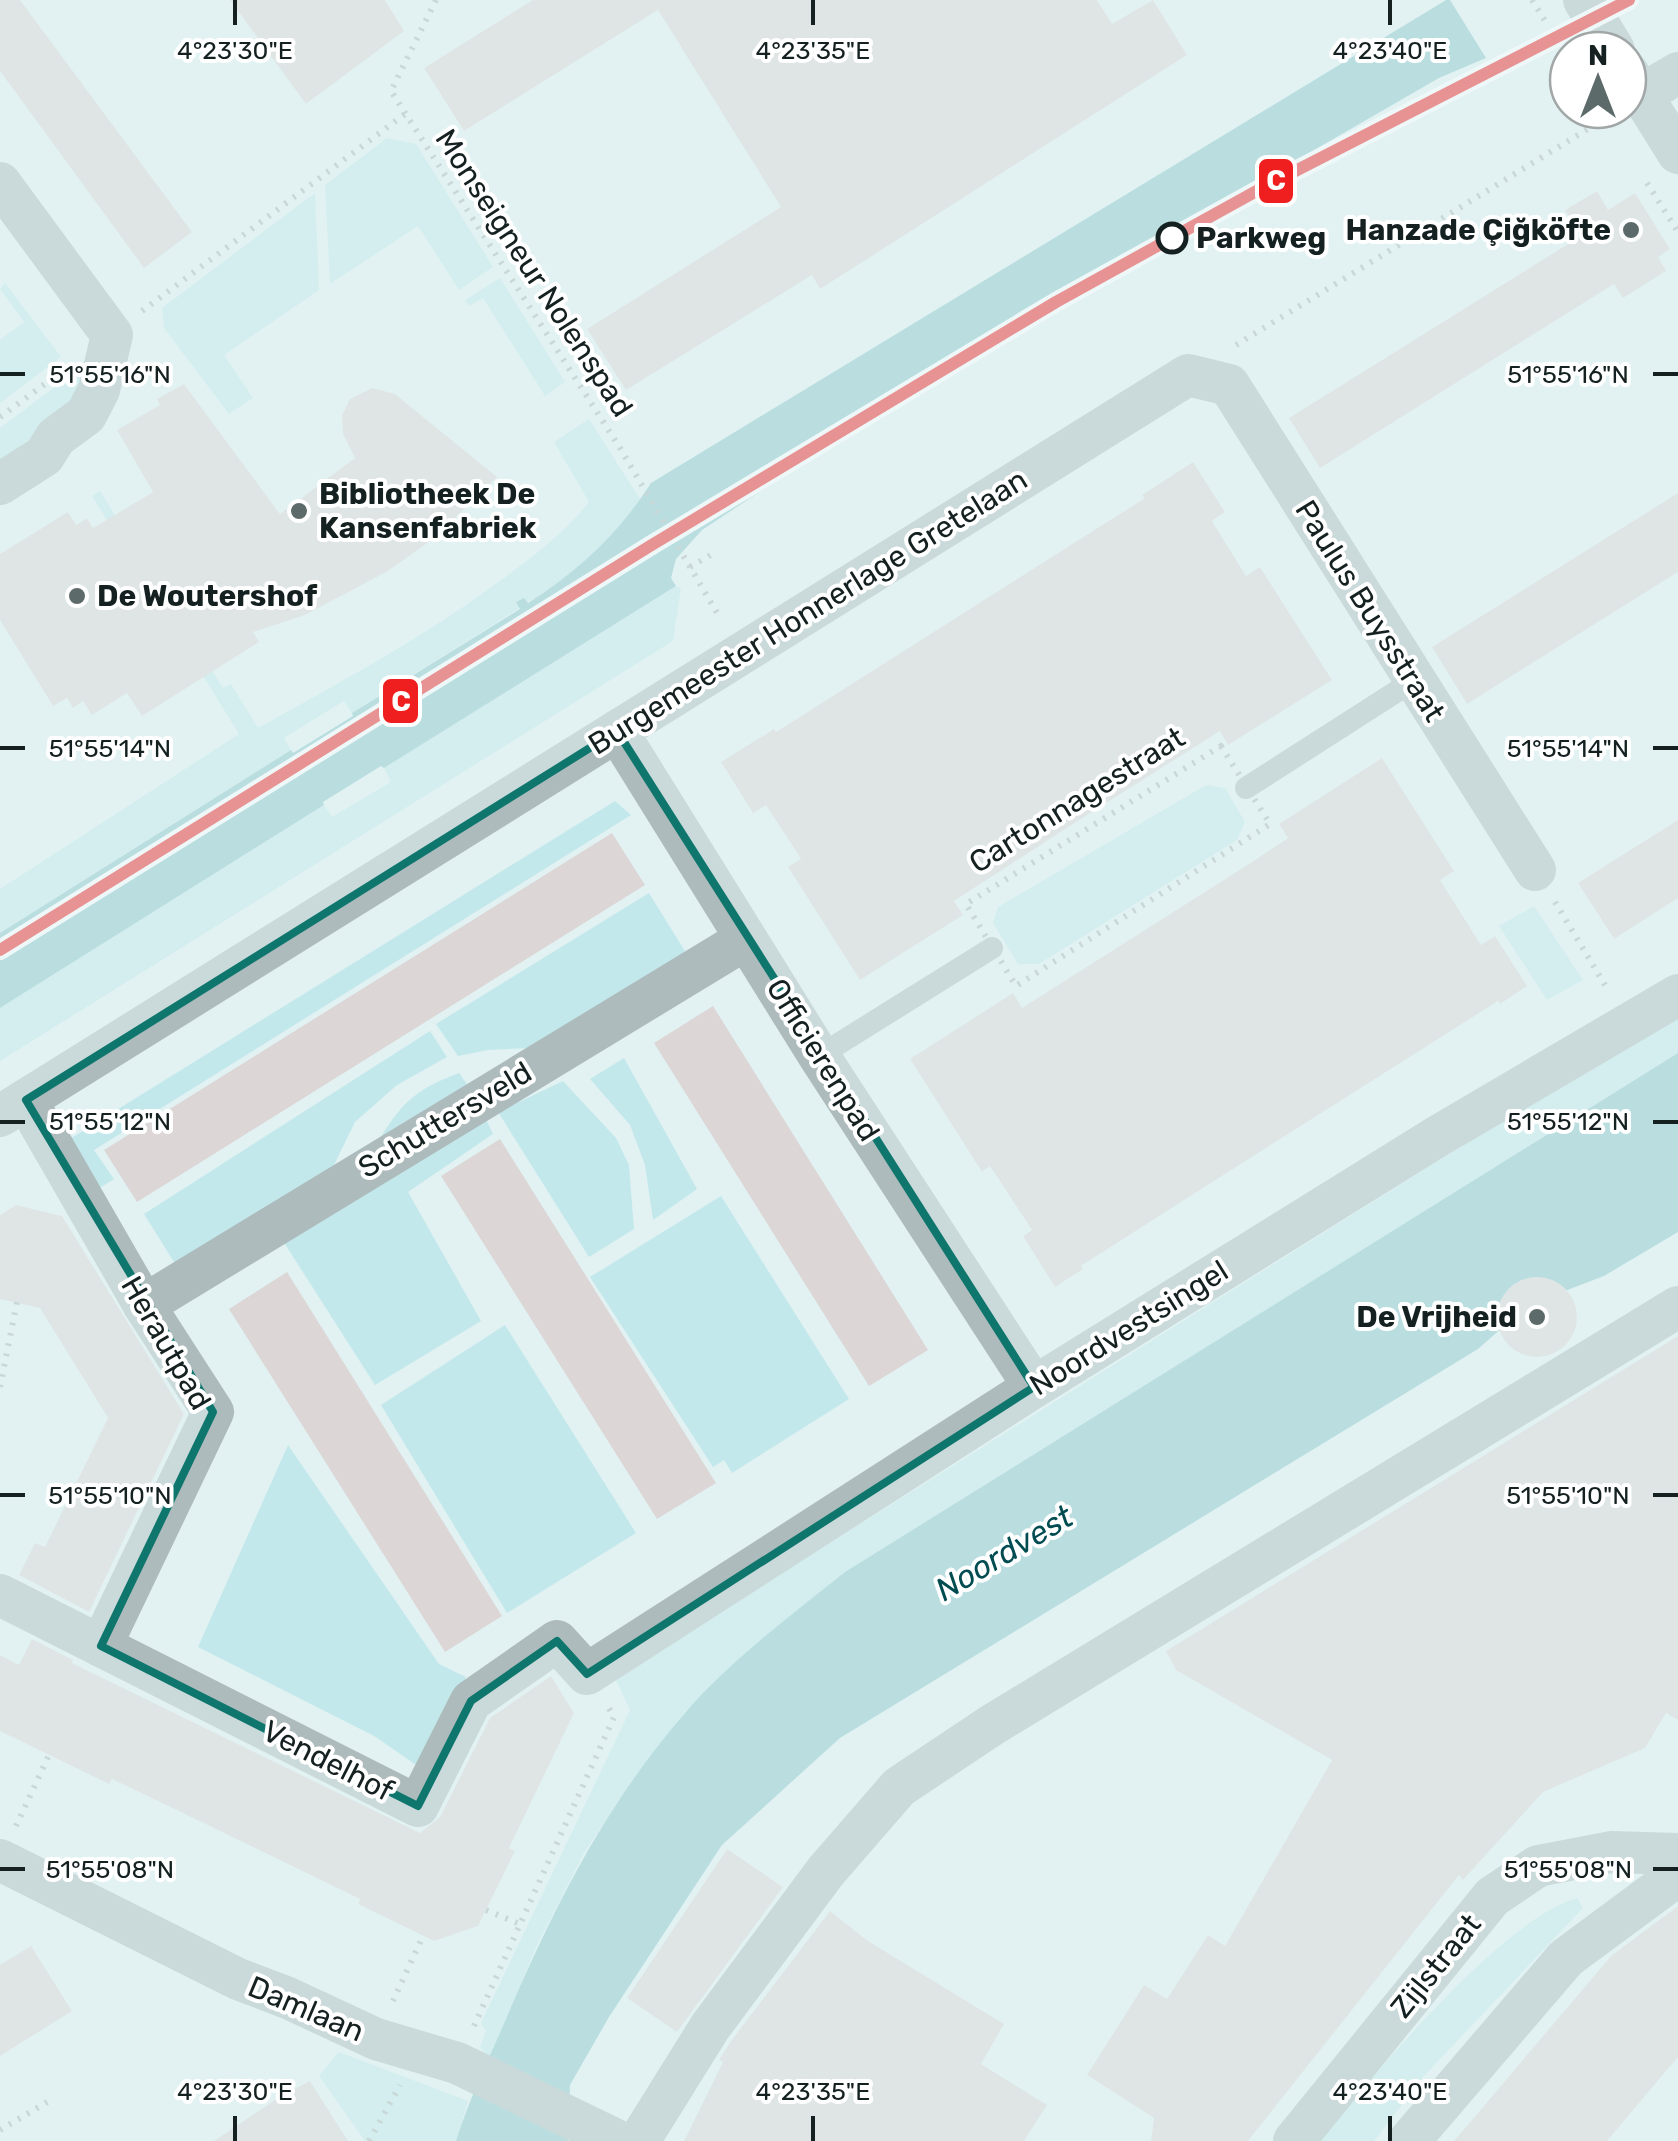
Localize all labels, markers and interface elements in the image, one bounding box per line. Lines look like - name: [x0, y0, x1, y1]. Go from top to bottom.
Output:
- north arrow: [1548, 30, 1648, 130]
- text: 4°23'30"E: [177, 36, 293, 65]
- text: 4°23'35"E: [756, 36, 870, 65]
- text: 4°23'40"E: [1333, 36, 1447, 65]
- text: N: [1588, 39, 1608, 72]
- street label: Monseigneur Nolenspad: [428, 122, 640, 424]
- line badge: C: [1257, 157, 1295, 205]
- text: C: [1266, 164, 1286, 197]
- place label: Hanzade Çiğköfte: [1345, 212, 1611, 248]
- marker: Hanzade Çiğköfte: [1620, 219, 1642, 241]
- place label: Parkweg: [1196, 220, 1326, 256]
- marker: Parkweg: [1157, 223, 1187, 253]
- text: 51°55'16"N: [49, 360, 171, 389]
- text: 51°55'16"N: [1507, 360, 1629, 389]
- street label: Burgemeester Honnerlage Gretelaan: [582, 461, 1034, 763]
- place label: Bibliotheek De Kansenfabriek: [319, 476, 537, 546]
- street label: Paulus Buysstraat: [1287, 494, 1453, 728]
- marker: Bibliotheek De Kansenfabriek: [288, 500, 310, 522]
- place label: De Woutershof: [97, 578, 318, 614]
- marker: De Woutershof: [66, 585, 88, 607]
- line badge: C: [381, 677, 420, 725]
- text: C: [391, 685, 411, 718]
- street label: Cartonnagestraat: [963, 719, 1192, 881]
- text: 51°55'14"N: [49, 734, 171, 763]
- text: 51°55'14"N: [1507, 734, 1629, 763]
- street label: Officierenpad: [759, 972, 887, 1148]
- street label: Schuttersveld: [352, 1054, 538, 1186]
- text: 51°55'12"N: [49, 1107, 171, 1136]
- text: 51°55'12"N: [1507, 1107, 1629, 1136]
- street label: Noordvestsingel: [1023, 1253, 1235, 1403]
- street label: Herautpad: [113, 1270, 219, 1416]
- place label: De Vrijheid: [1356, 1299, 1517, 1335]
- marker: De Vrijheid: [1526, 1306, 1548, 1328]
- text: 51°55'10"N: [48, 1481, 172, 1510]
- text: 51°55'10"N: [1506, 1481, 1630, 1510]
- water label: Noordvest: [928, 1497, 1080, 1609]
- street label: Vendelhof: [257, 1713, 400, 1809]
- text: 51°55'08"N: [46, 1855, 174, 1884]
- text: 51°55'08"N: [1504, 1855, 1632, 1884]
- street label: Zijlstraat: [1383, 1907, 1489, 2025]
- street label: Damlaan: [243, 1968, 369, 2050]
- text: 4°23'30"E: [177, 2077, 293, 2106]
- text: 4°23'35"E: [756, 2077, 870, 2106]
- text: 4°23'40"E: [1333, 2077, 1447, 2106]

